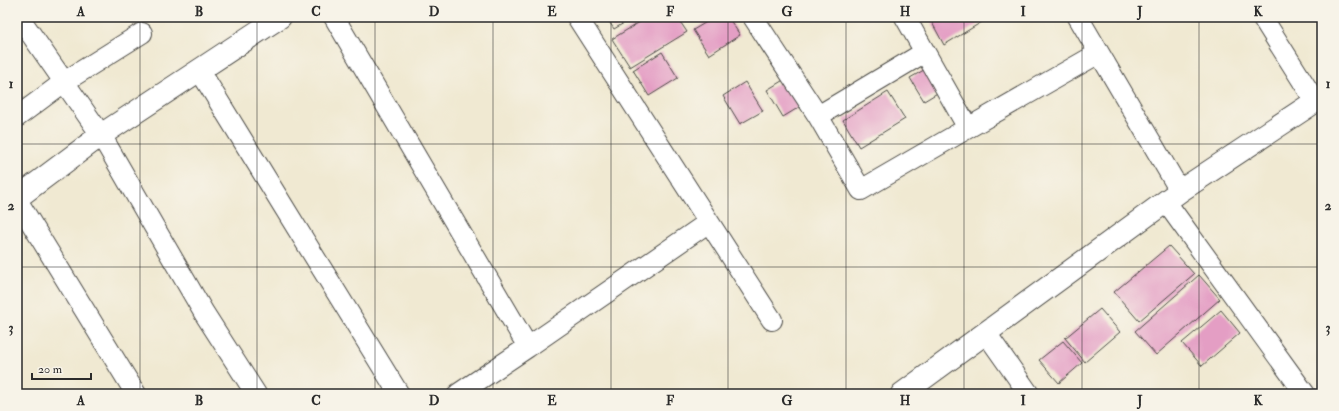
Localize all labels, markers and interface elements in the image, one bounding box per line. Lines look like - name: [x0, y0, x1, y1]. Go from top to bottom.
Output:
- text: A: [76, 4, 86, 20]
- text: B: [195, 4, 203, 20]
- text: C: [311, 4, 321, 20]
- text: D: [429, 4, 440, 20]
- text: E: [547, 4, 557, 20]
- text: F: [666, 4, 675, 20]
- text: G: [782, 4, 793, 20]
- text: H: [900, 4, 911, 20]
- text: I: [1020, 4, 1026, 20]
- text: J: [1136, 4, 1143, 21]
- text: K: [1253, 4, 1263, 20]
- text: 1: [9, 76, 14, 92]
- text: 1: [1326, 76, 1331, 92]
- text: 2: [8, 198, 15, 214]
- text: 2: [1325, 198, 1332, 214]
- text: 3: [9, 320, 14, 336]
- text: 3: [1326, 320, 1331, 336]
- scale bar: [32, 355, 91, 381]
- text: 20 m: [38, 362, 63, 377]
- text: A: [76, 393, 86, 409]
- text: B: [195, 393, 203, 409]
- text: C: [311, 393, 321, 409]
- text: D: [429, 393, 440, 409]
- text: E: [547, 393, 557, 409]
- text: F: [666, 393, 675, 409]
- text: G: [782, 393, 793, 409]
- text: H: [900, 393, 911, 409]
- text: I: [1020, 393, 1026, 409]
- text: J: [1136, 393, 1143, 410]
- text: K: [1253, 393, 1263, 409]

